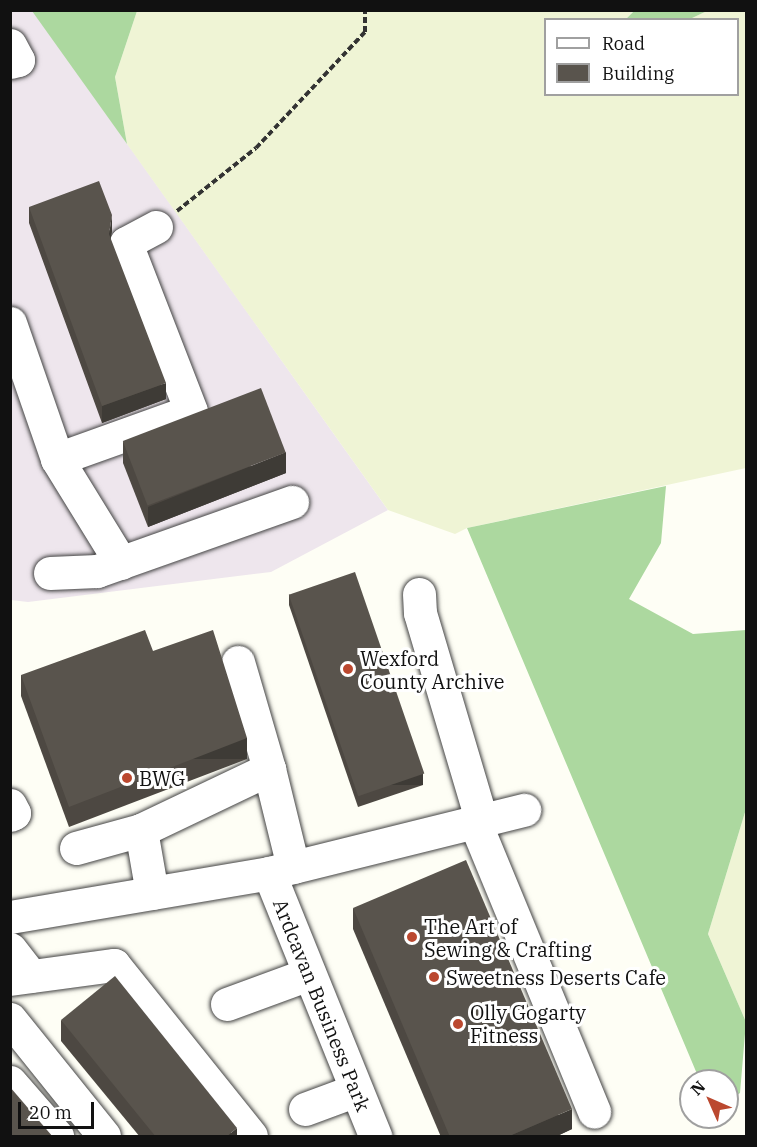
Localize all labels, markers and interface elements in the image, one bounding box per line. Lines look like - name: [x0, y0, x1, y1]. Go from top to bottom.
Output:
- legend: [544, 18, 739, 96]
- text: Road: [602, 32, 645, 55]
- text: Building: [602, 62, 674, 85]
- place label: Wexford County Archive: [360, 646, 504, 693]
- marker: Wexford County Archive: [341, 662, 355, 676]
- place label: BWG: [139, 766, 185, 790]
- marker: BWG: [120, 771, 134, 785]
- street label: Ardcavan Business Park: [268, 895, 376, 1115]
- place label: The Art of Sewing & Crafting: [424, 914, 592, 961]
- marker: The Art of Sewing & Crafting: [405, 930, 419, 944]
- place label: Sweetness Deserts Cafe: [446, 965, 666, 989]
- marker: Sweetness Deserts Cafe: [427, 970, 441, 984]
- place label: Olly Gogarty Fitness: [470, 1000, 586, 1047]
- marker: Olly Gogarty Fitness: [451, 1017, 465, 1031]
- north arrow: [679, 1069, 739, 1129]
- text: N: [686, 1076, 709, 1099]
- scale bar: [21, 1090, 98, 1128]
- text: 20 m: [29, 1101, 72, 1124]

